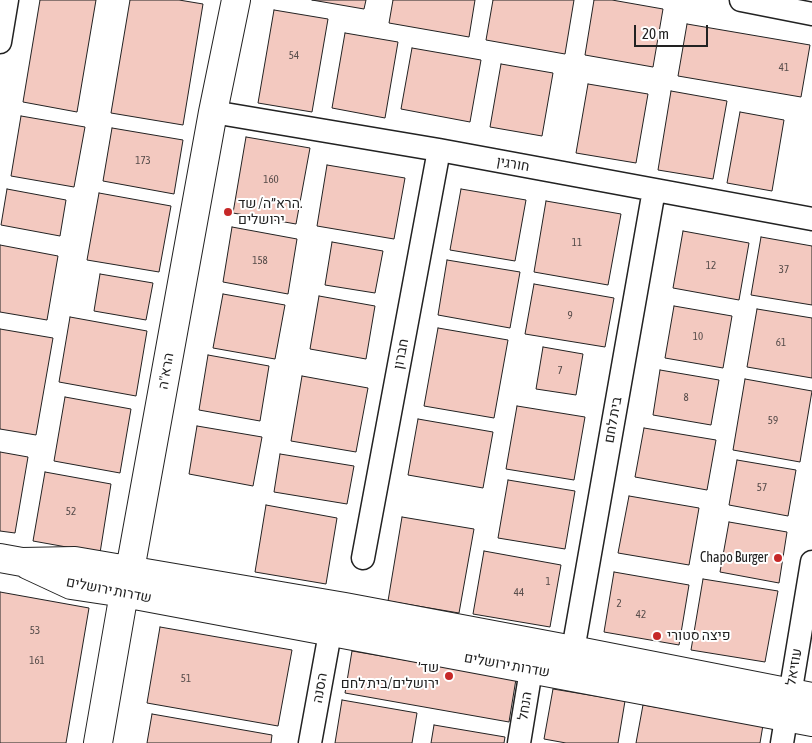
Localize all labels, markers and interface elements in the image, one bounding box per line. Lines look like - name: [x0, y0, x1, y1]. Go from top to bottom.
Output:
- scale bar: [637, 15, 711, 47]
- text: 20 m: [642, 25, 669, 42]
- house number: 54: [289, 49, 299, 63]
- house number: 41: [779, 61, 789, 75]
- street label: חורגין: [495, 153, 531, 175]
- house number: 173: [135, 154, 151, 168]
- house number: 160: [263, 173, 279, 187]
- place label: הרא״ה/ שד. ירושלים: [238, 196, 302, 228]
- marker: הרא״ה/ שד. ירושלים: [222, 206, 234, 218]
- house number: 11: [572, 236, 582, 250]
- house number: 158: [252, 254, 268, 268]
- house number: 12: [706, 259, 716, 273]
- house number: 37: [779, 263, 789, 277]
- house number: 9: [567, 309, 573, 323]
- house number: 10: [693, 330, 703, 344]
- house number: 61: [776, 336, 786, 350]
- street label: חברון: [390, 337, 412, 371]
- street label: הרא"ה: [155, 351, 177, 391]
- house number: 7: [557, 364, 563, 378]
- house number: 8: [683, 391, 689, 405]
- street label: בית לחם: [601, 395, 625, 445]
- house number: 59: [768, 414, 778, 428]
- house number: 57: [757, 481, 767, 495]
- house number: 52: [66, 505, 76, 519]
- place label: Chapo Burger: [700, 550, 768, 566]
- marker: Chapo Burger: [772, 552, 784, 564]
- street label: שדרות ירושלים: [65, 573, 153, 607]
- house number: 1: [545, 575, 551, 589]
- house number: 44: [514, 586, 524, 600]
- house number: 2: [616, 597, 622, 611]
- house number: 42: [636, 608, 646, 622]
- house number: 53: [30, 624, 40, 638]
- place label: פיצה סטורי: [667, 628, 731, 644]
- marker: פיצה סטורי: [651, 630, 663, 642]
- street label: עוזיאל: [782, 647, 806, 687]
- street label: שדרות ירושלים: [463, 649, 551, 681]
- house number: 161: [29, 654, 45, 668]
- place label: שד׳ ירושלים/בית לחם: [341, 660, 439, 692]
- marker: שד׳ ירושלים/בית לחם: [443, 670, 455, 682]
- house number: 51: [181, 672, 191, 686]
- street label: הסנה: [309, 672, 331, 704]
- street label: הנחל: [514, 690, 536, 722]

